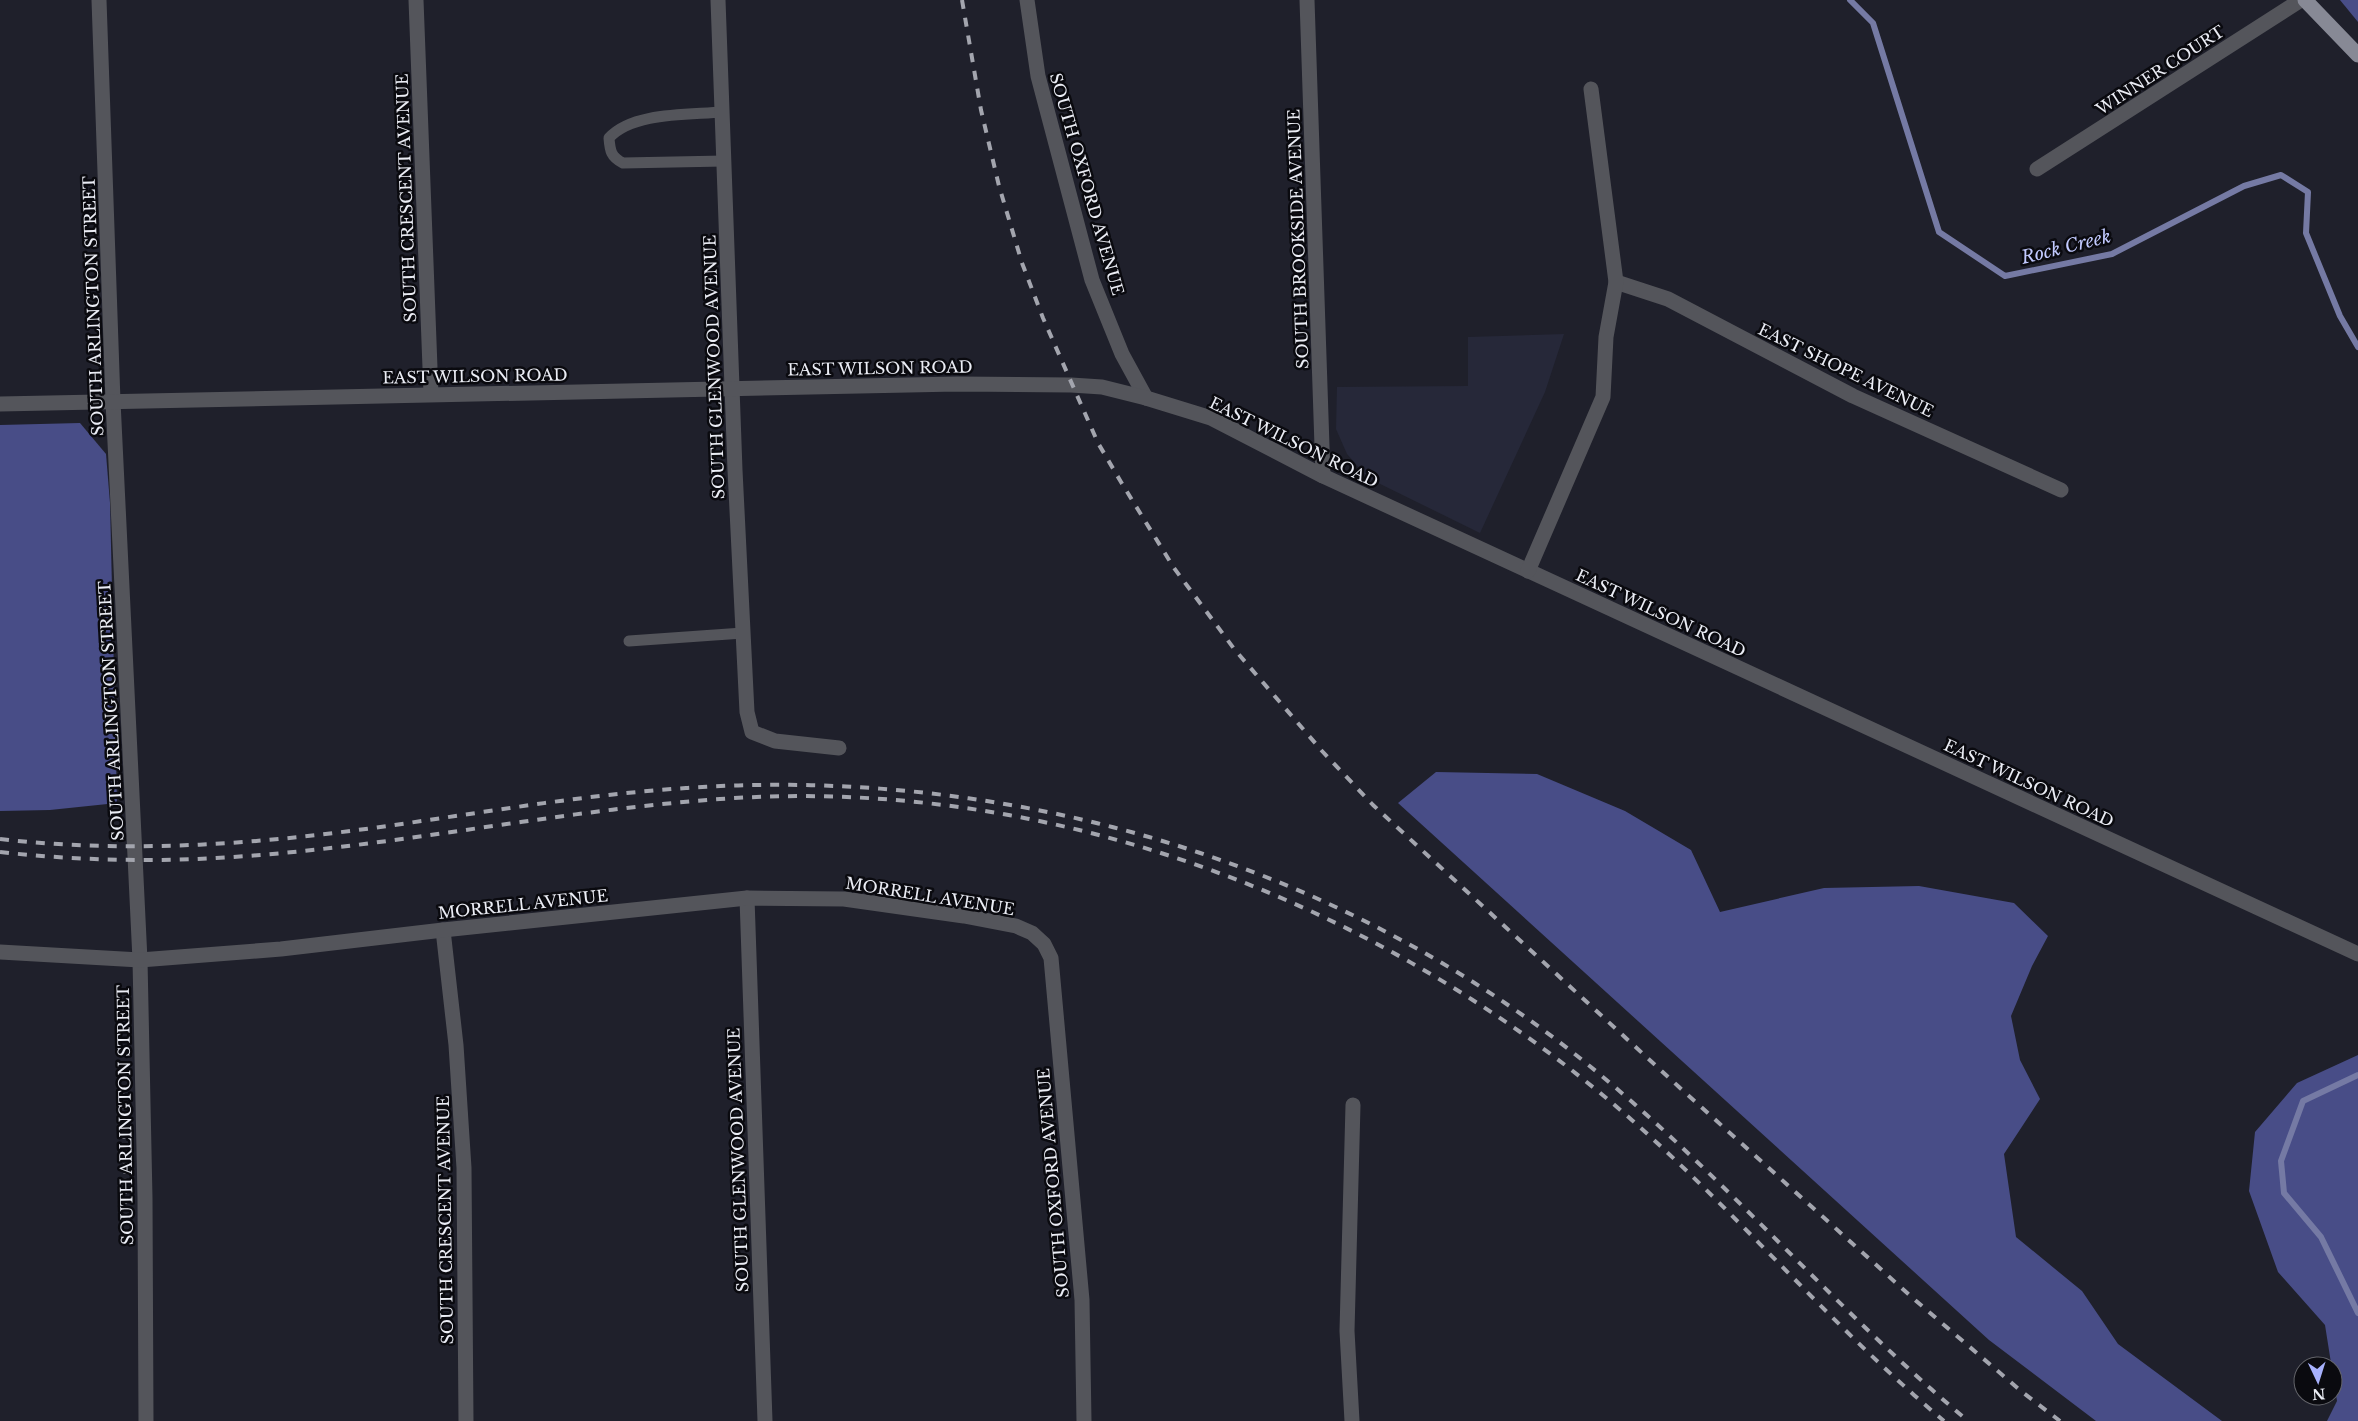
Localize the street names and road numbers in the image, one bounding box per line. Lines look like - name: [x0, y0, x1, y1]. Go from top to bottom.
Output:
- street label: WINNER COURT: [2091, 21, 2228, 120]
- street label: SOUTH OXFORD AVENUE: [1046, 71, 1128, 297]
- street label: SOUTH CRESCENT AVENUE: [392, 73, 420, 323]
- street label: SOUTH BROOKSIDE AVENUE: [1283, 109, 1313, 369]
- street label: SOUTH ARLINGTON STREET: [78, 175, 108, 436]
- street label: SOUTH GLENWOOD AVENUE: [699, 234, 729, 500]
- street label: EAST SHOPE AVENUE: [1755, 319, 1937, 421]
- street label: EAST WILSON ROAD: [787, 356, 973, 380]
- street label: EAST WILSON ROAD: [382, 364, 568, 388]
- street label: EAST WILSON ROAD: [1206, 392, 1382, 492]
- street label: EAST WILSON ROAD: [1573, 565, 1749, 661]
- street label: SOUTH ARLINGTON STREET: [94, 580, 128, 841]
- street label: EAST WILSON ROAD: [1941, 735, 2117, 831]
- street label: MORRELL AVENUE: [844, 873, 1016, 919]
- street label: MORRELL AVENUE: [437, 885, 609, 923]
- street label: SOUTH ARLINGTON STREET: [113, 985, 137, 1245]
- street label: SOUTH GLENWOOD AVENUE: [723, 1027, 753, 1293]
- street label: SOUTH OXFORD AVENUE: [1033, 1067, 1073, 1299]
- street label: SOUTH CRESCENT AVENUE: [433, 1095, 457, 1345]

